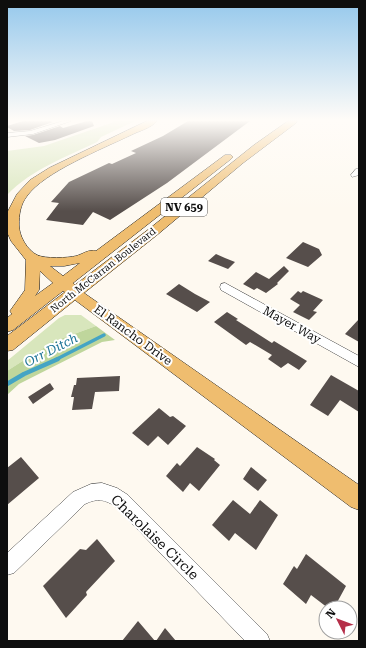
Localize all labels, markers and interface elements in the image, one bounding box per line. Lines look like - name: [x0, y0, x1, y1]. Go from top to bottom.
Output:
- road number: NV 659: [161, 198, 207, 216]
- street label: North McCarran Boulevard: [48, 225, 158, 314]
- street label: El Rancho Drive: [91, 302, 175, 368]
- street label: Mayer Way: [261, 303, 324, 347]
- water label: Orr Ditch: [22, 330, 80, 370]
- street label: Charolaise Circle: [108, 491, 202, 583]
- north arrow: [318, 600, 358, 640]
- text: N: [323, 606, 339, 621]

